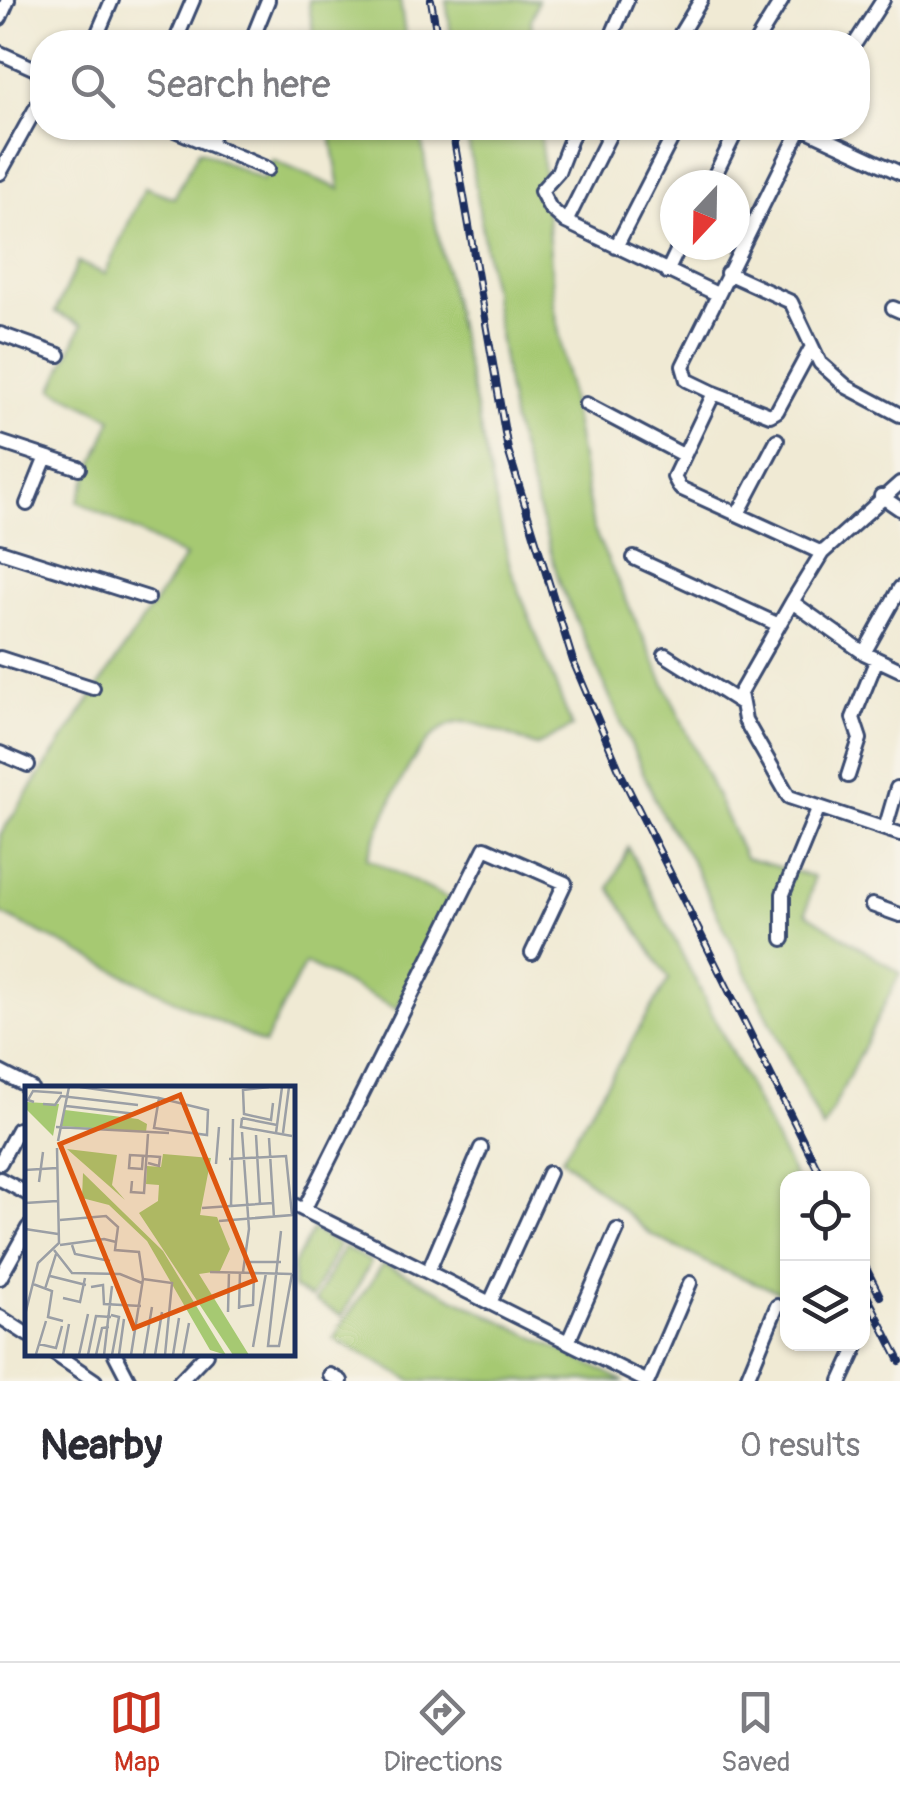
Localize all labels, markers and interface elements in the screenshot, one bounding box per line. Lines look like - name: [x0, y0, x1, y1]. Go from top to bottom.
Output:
- search box: [30, 30, 870, 140]
- icon: search: [65, 58, 120, 113]
- text: Search here: [145, 61, 331, 109]
- north arrow: [660, 170, 750, 260]
- inset map: [25, 1086, 295, 1356]
- map controls: [780, 1171, 870, 1351]
- button: locate: [780, 1171, 870, 1261]
- button: layers: [780, 1261, 870, 1351]
- text: Nearby: [40, 1420, 162, 1472]
- text: 0 results: [740, 1426, 860, 1466]
- tab: Map: [109, 1685, 164, 1780]
- tab: Directions: [383, 1685, 502, 1780]
- tab: Saved: [721, 1685, 791, 1780]

